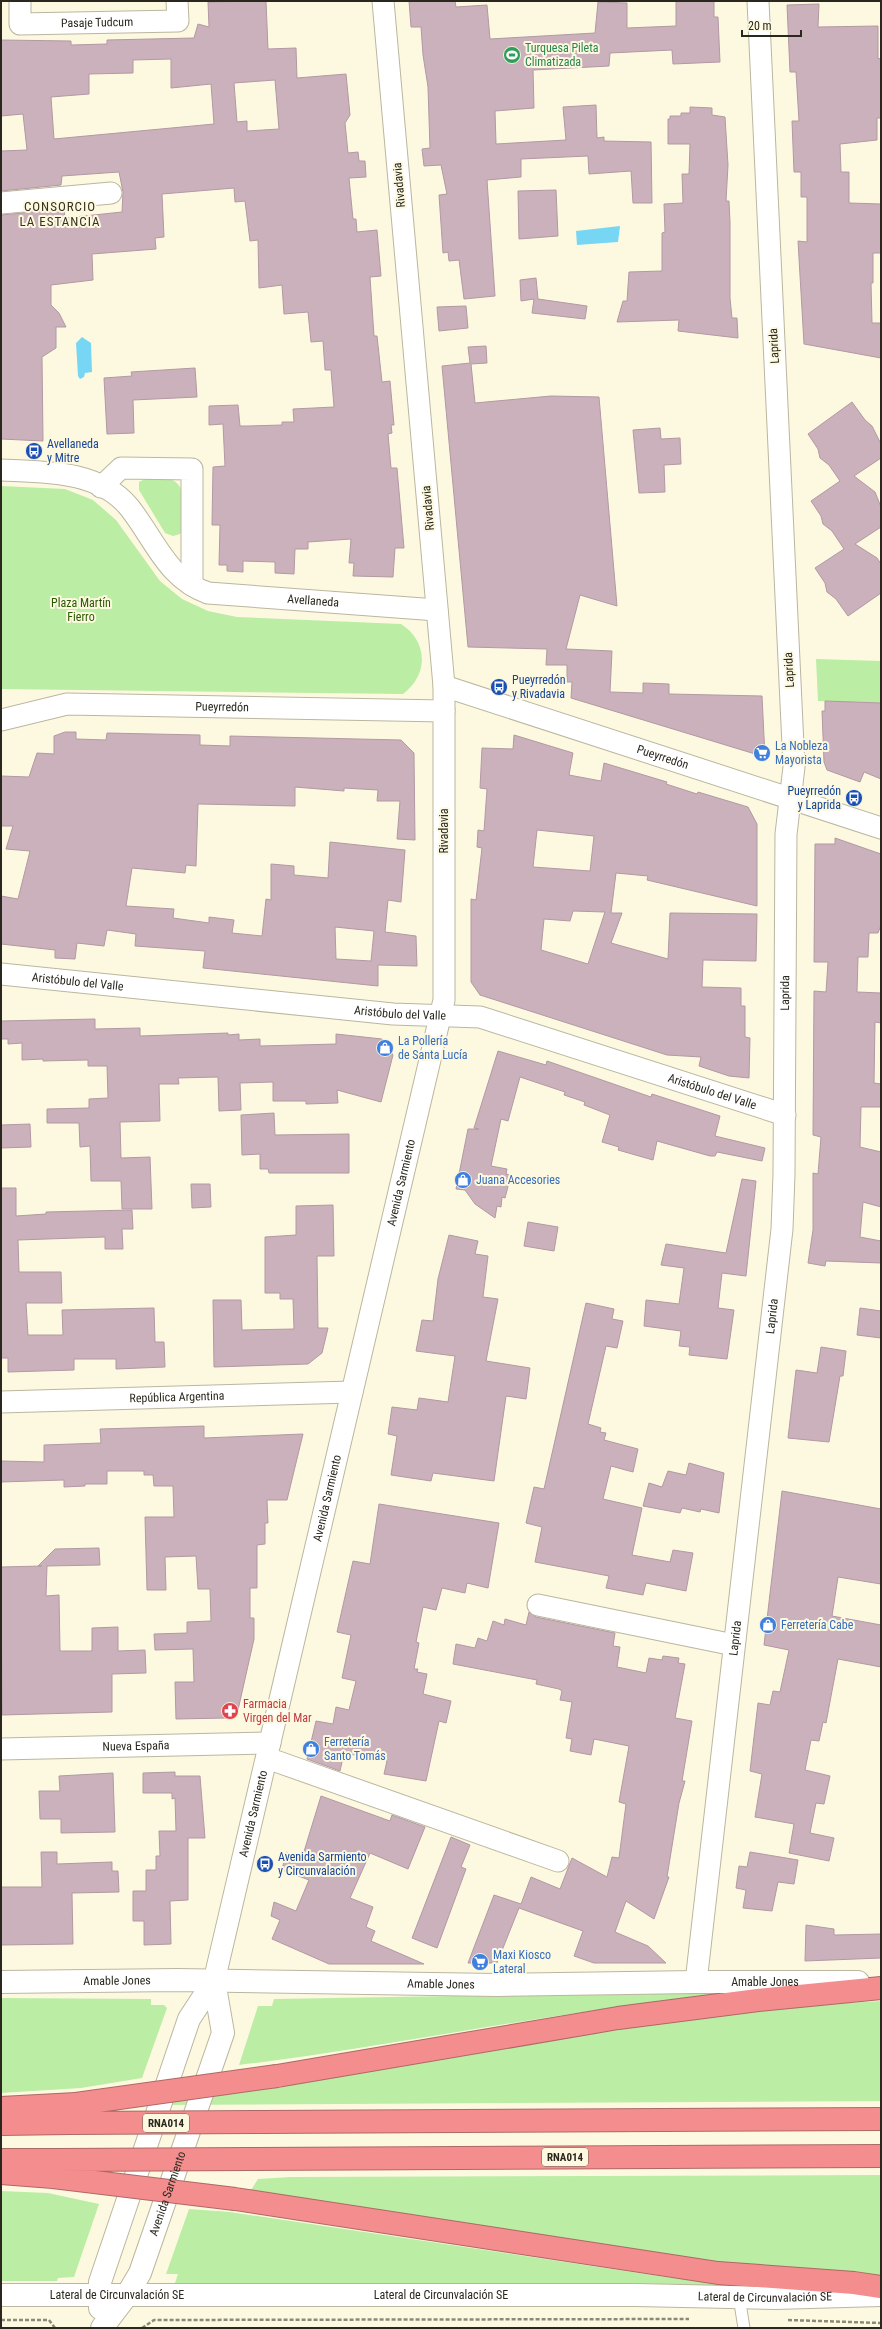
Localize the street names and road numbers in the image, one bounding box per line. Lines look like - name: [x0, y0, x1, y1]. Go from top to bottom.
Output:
- street label: Pasaje Tudcum: [61, 15, 133, 30]
- street label: Rivadavia: [390, 162, 408, 208]
- street label: Laprida: [766, 328, 782, 364]
- street label: Rivadavia: [419, 485, 437, 531]
- street label: Avellaneda: [287, 592, 340, 610]
- street label: Laprida: [781, 652, 797, 688]
- street label: Pueyrredón: [195, 699, 249, 714]
- street label: Pueyrredón: [635, 742, 691, 772]
- street label: Rivadavia: [437, 808, 451, 854]
- street label: Aristóbulo del Valle: [31, 970, 124, 993]
- street label: Laprida: [778, 975, 792, 1011]
- street label: Aristóbulo del Valle: [353, 1003, 447, 1023]
- street label: Aristóbulo del Valle: [666, 1071, 759, 1112]
- street label: Avenida Sarmiento: [384, 1138, 418, 1227]
- street label: Laprida: [763, 1298, 781, 1335]
- street label: República Argentina: [129, 1389, 225, 1405]
- street label: Avenida Sarmiento: [310, 1453, 344, 1543]
- street label: Laprida: [726, 1620, 744, 1657]
- street label: Nueva España: [102, 1738, 170, 1754]
- street label: Avenida Sarmiento: [236, 1769, 270, 1858]
- street label: Amable Jones: [83, 1973, 151, 1988]
- street label: Amable Jones: [731, 1975, 799, 1989]
- street label: Amable Jones: [407, 1977, 475, 1992]
- road number: RNA014: [143, 2114, 189, 2132]
- road number: RNA014: [542, 2148, 588, 2166]
- street label: Avenida Sarmiento: [146, 2149, 189, 2238]
- street label: Lateral de Circunvalación SE: [50, 2288, 184, 2302]
- street label: Lateral de Circunvalación SE: [374, 2288, 508, 2302]
- street label: Lateral de Circunvalación SE: [698, 2289, 832, 2305]

